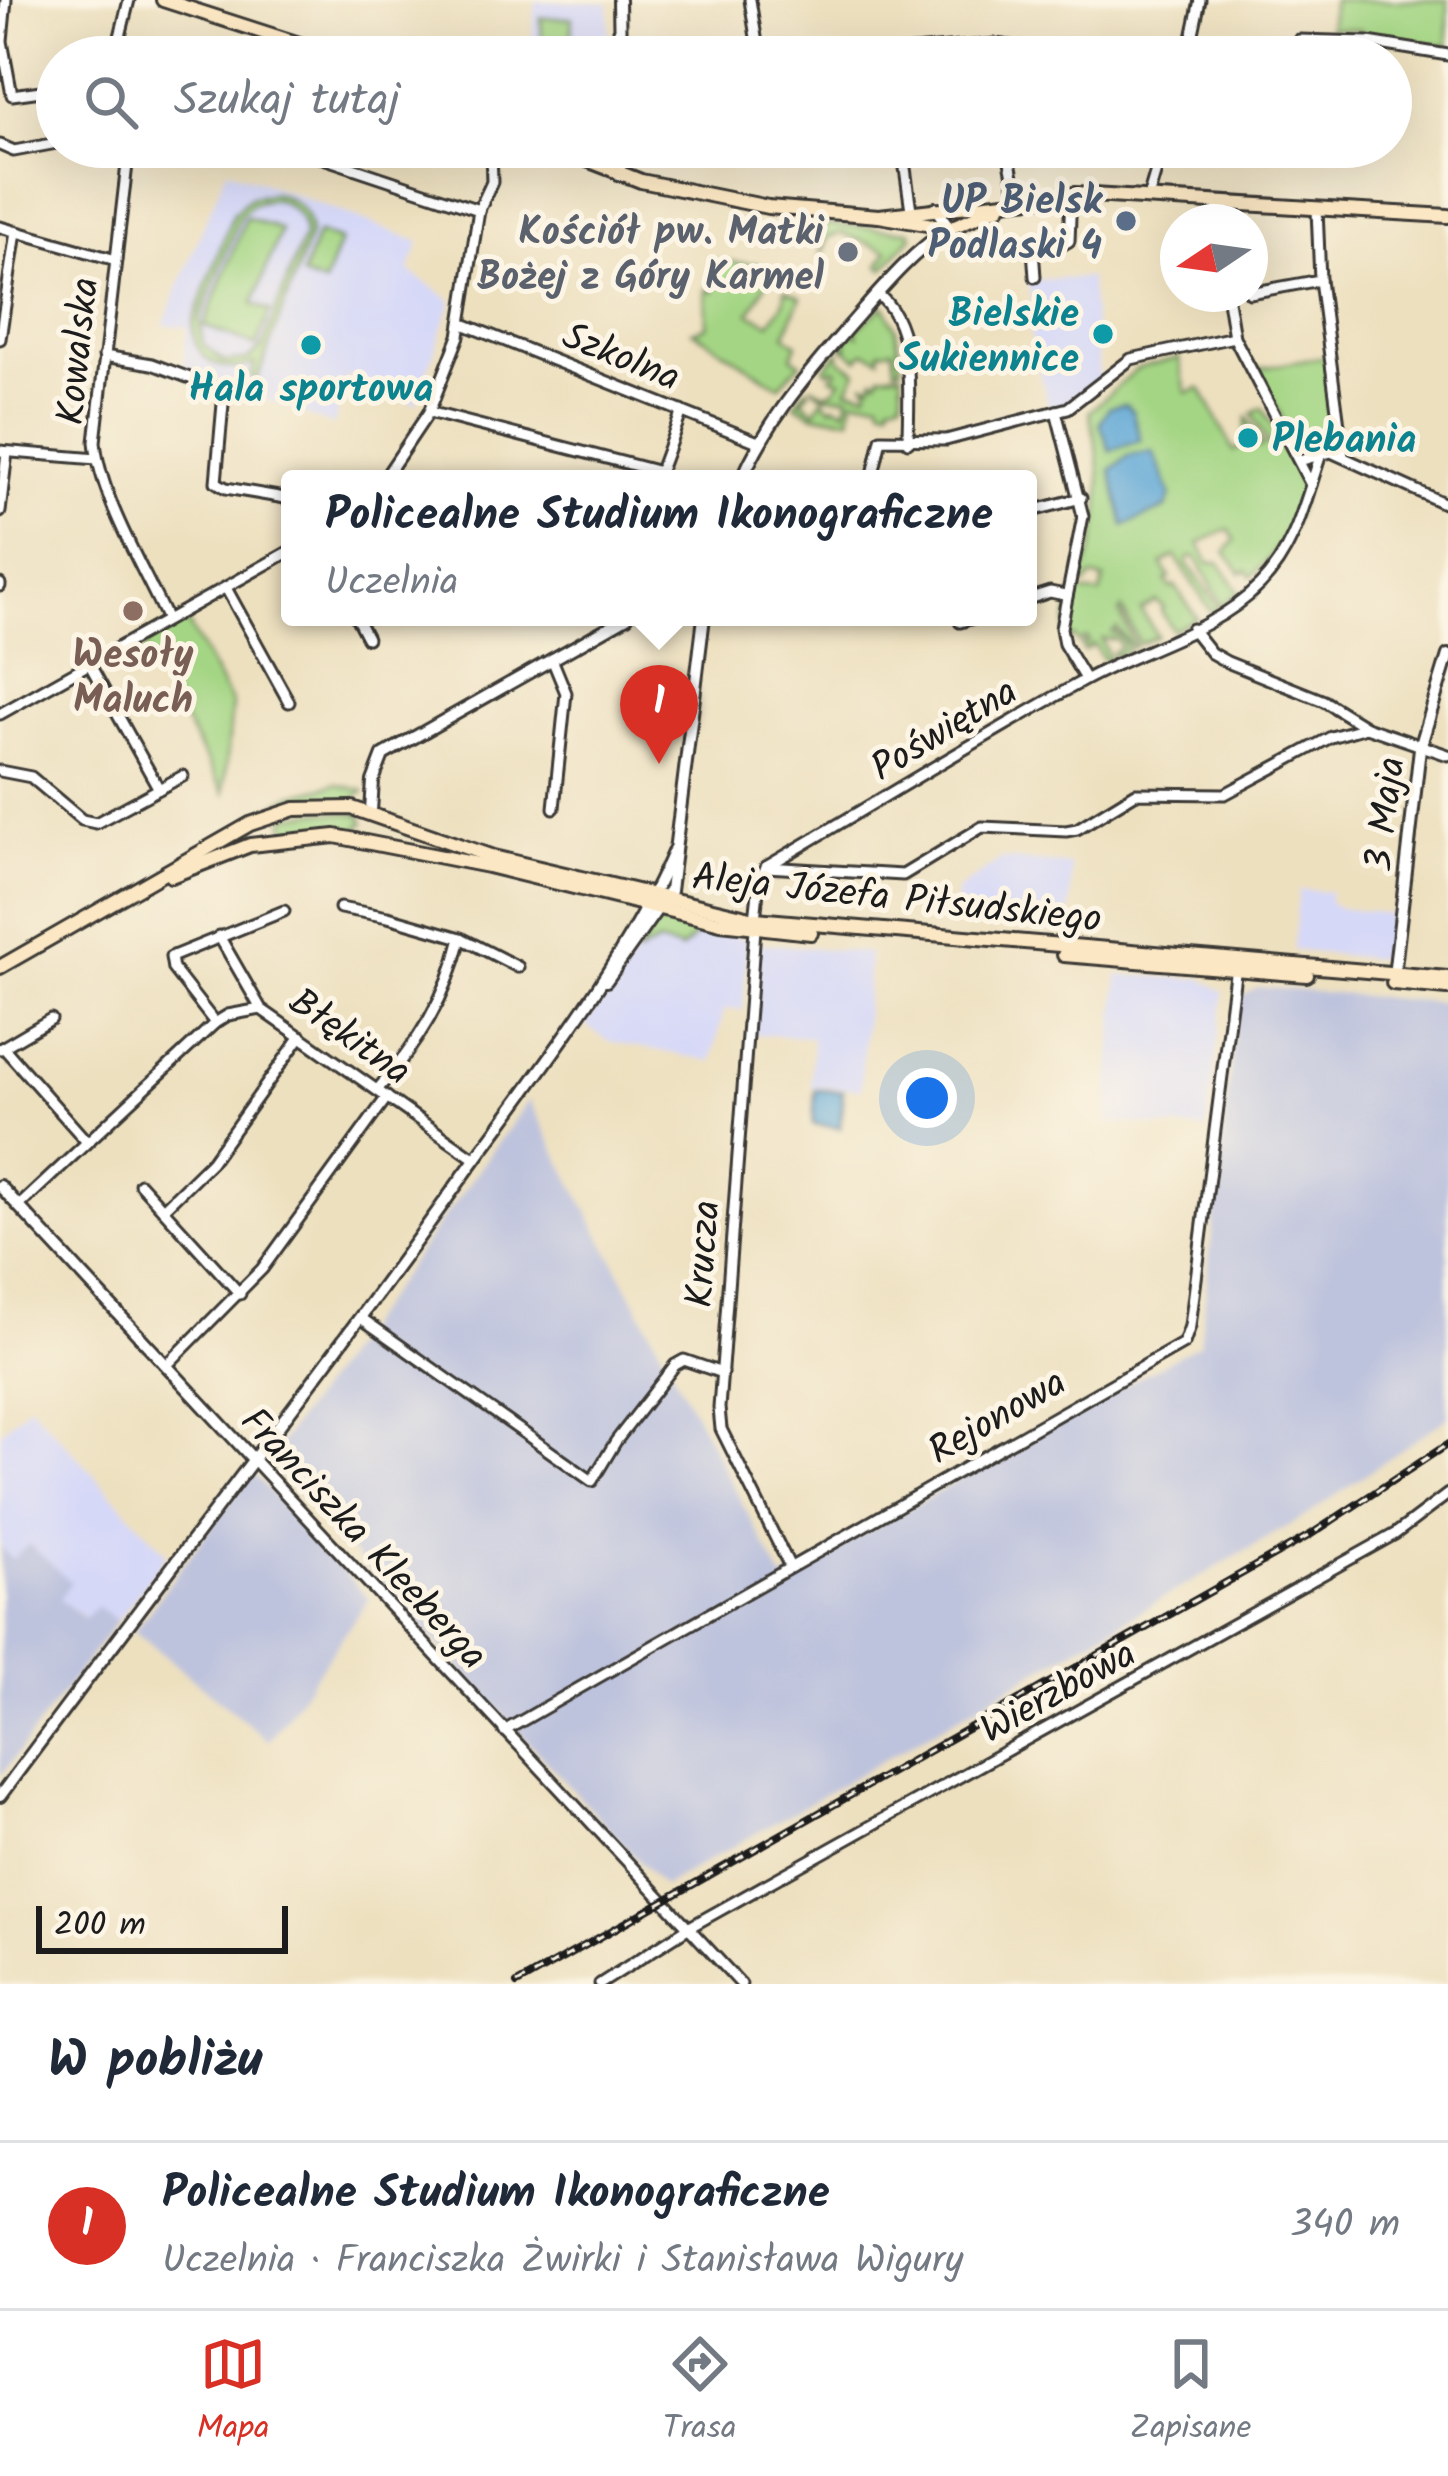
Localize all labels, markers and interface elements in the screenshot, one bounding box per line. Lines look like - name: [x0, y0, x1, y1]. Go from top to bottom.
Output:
- search box: [36, 36, 1412, 168]
- text: Szukaj tutaj: [174, 66, 400, 138]
- icon: search: [78, 69, 144, 135]
- place label: UP Bielsk Podlaski 4: [928, 172, 1104, 279]
- place label: Kościół pw. Matki Bożej z Góry Karmel: [477, 203, 825, 310]
- north arrow: [1160, 204, 1268, 312]
- marker: UP Bielsk Podlaski 4: [1113, 208, 1139, 234]
- marker: Kościół pw. Matki Bożej z Góry Karmel: [835, 239, 861, 265]
- street label: Kowalska: [41, 275, 119, 428]
- place label: Bielskie Sukiennice: [899, 285, 1079, 392]
- street label: Szkolna: [552, 307, 689, 410]
- marker: Bielskie Sukiennice: [1090, 321, 1116, 347]
- marker: Hala sportowa: [298, 332, 324, 358]
- place label: Hala sportowa: [189, 360, 433, 422]
- place label: Plebania: [1272, 411, 1416, 473]
- marker: Plebania: [1235, 425, 1261, 451]
- popup: [281, 470, 1037, 626]
- text: Policealne Studium Ikonograficzne: [325, 481, 993, 553]
- text: Uczelnia: [325, 553, 458, 615]
- marker: Wesoły Maluch: [120, 598, 146, 624]
- place label: Wesoły Maluch: [73, 626, 194, 733]
- street label: Poświętna: [860, 663, 1031, 800]
- pin: 1: [620, 665, 698, 764]
- street label: 3 Maja: [1349, 754, 1425, 875]
- street label: Aleja Józefa Piłsudskiego: [689, 848, 1104, 952]
- street label: Błękitna: [274, 973, 423, 1103]
- your location: [897, 1068, 957, 1128]
- street label: Krucza: [670, 1198, 740, 1310]
- street label: Rejonowa: [917, 1354, 1079, 1483]
- street label: Franciszka Kleeberga: [223, 1394, 501, 1685]
- street label: Wierzbowa: [970, 1625, 1148, 1762]
- scale bar: [36, 1900, 288, 1953]
- text: 200 m: [54, 1900, 146, 1953]
- text: W pobliżu: [48, 2022, 262, 2103]
- text: Policealne Studium Ikonograficzne: [162, 2159, 830, 2231]
- text: 1: [81, 2195, 93, 2257]
- text: 340 m: [1290, 2195, 1400, 2257]
- text: Uczelnia · Franciszka Żwirki i Stanisława Wigury: [162, 2231, 963, 2293]
- tab: Mapa: [197, 2331, 269, 2456]
- tab: Trasa: [663, 2331, 736, 2456]
- tab: Zapisane: [1130, 2331, 1251, 2456]

